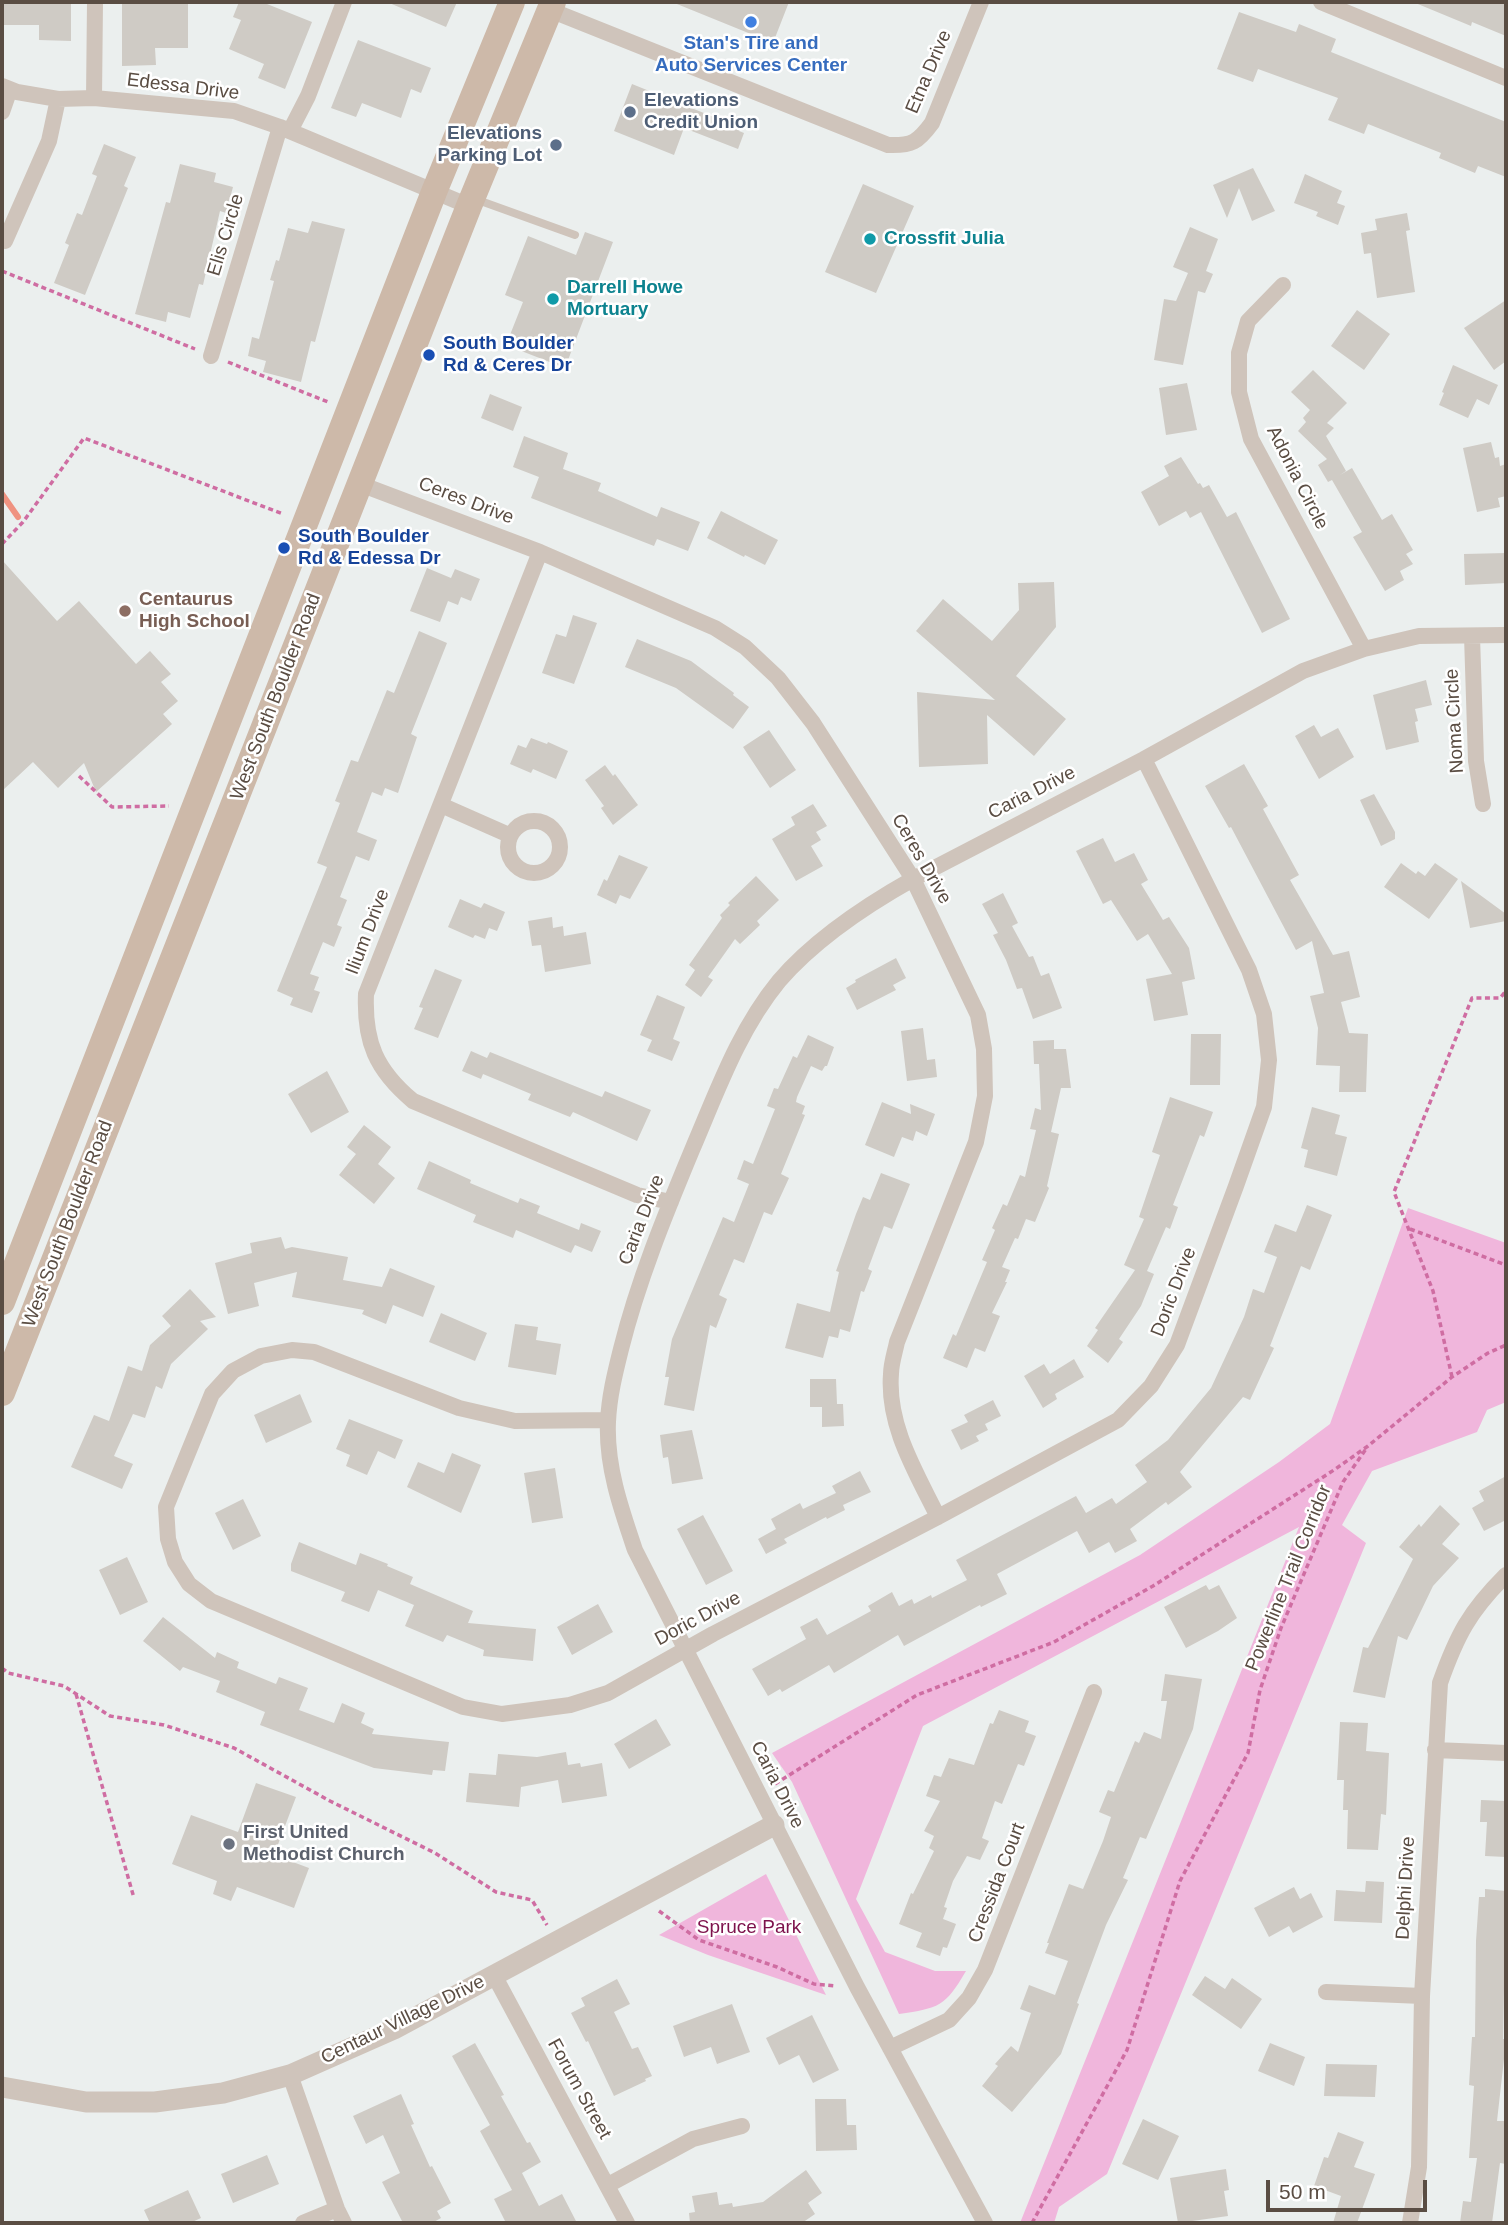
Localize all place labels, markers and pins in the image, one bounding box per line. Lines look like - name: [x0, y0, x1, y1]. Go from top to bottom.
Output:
- marker: Stan's Tire and Auto Services Center: [743, 14, 759, 30]
- place label: Stan's Tire and Auto Services Center: [655, 33, 847, 77]
- place label: Elevations Credit Union: [644, 90, 758, 134]
- marker: Elevations Credit Union: [622, 104, 638, 120]
- place label: Elevations Parking Lot: [437, 123, 542, 167]
- marker: Elevations Parking Lot: [548, 137, 564, 153]
- place label: Crossfit Julia: [884, 228, 1004, 250]
- marker: Crossfit Julia: [862, 231, 878, 247]
- place label: Darrell Howe Mortuary: [567, 277, 683, 321]
- marker: Darrell Howe Mortuary: [545, 291, 561, 307]
- place label: South Boulder Rd & Ceres Dr: [443, 333, 574, 377]
- marker: South Boulder Rd & Ceres Dr: [421, 347, 437, 363]
- place label: South Boulder Rd & Edessa Dr: [298, 526, 441, 570]
- marker: South Boulder Rd & Edessa Dr: [276, 540, 292, 556]
- place label: Centaurus High School: [139, 589, 250, 633]
- marker: Centaurus High School: [117, 603, 133, 619]
- place label: First United Methodist Church: [243, 1822, 404, 1866]
- marker: First United Methodist Church: [221, 1836, 237, 1852]

